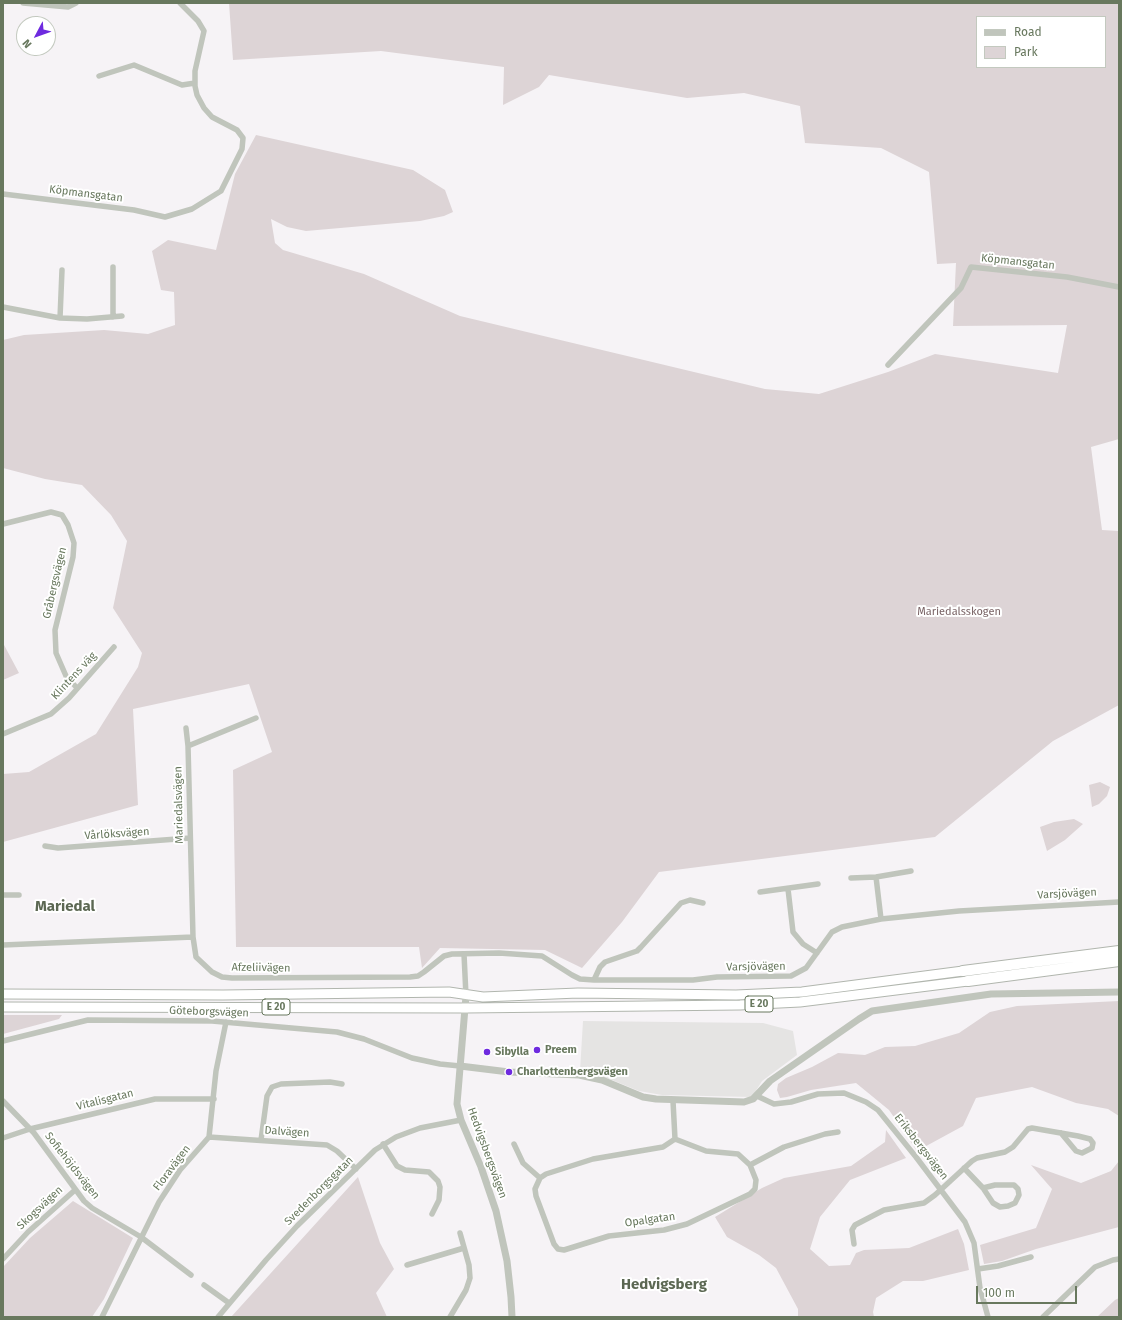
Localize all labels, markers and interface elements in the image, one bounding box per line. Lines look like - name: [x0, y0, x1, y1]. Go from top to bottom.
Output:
- north arrow: [16, 16, 56, 56]
- legend: [976, 16, 1106, 68]
- text: Road: [1014, 25, 1042, 39]
- text: N: [20, 37, 35, 51]
- text: Park: [1014, 45, 1038, 59]
- street label: Köpmansgatan: [48, 183, 124, 205]
- street label: Köpmansgatan: [980, 252, 1056, 272]
- street label: Gråbergsvägen: [40, 546, 70, 620]
- park label: Mariedalsskogen: [917, 605, 1001, 619]
- street label: Klintens väg: [49, 649, 99, 703]
- street label: Mariedalsvägen: [172, 766, 186, 844]
- street label: Vårlöksvägen: [84, 825, 150, 843]
- street label: Varsjövägen: [1037, 886, 1097, 902]
- district label: Mariedal: [35, 898, 95, 916]
- street label: Varsjövägen: [726, 960, 786, 974]
- street label: Afzeliivägen: [231, 961, 291, 975]
- road number: E 20: [745, 996, 773, 1012]
- road number: E 20: [262, 999, 290, 1015]
- street label: Göteborgsvägen: [169, 1004, 249, 1020]
- place label: Preem: [545, 1043, 577, 1057]
- place label: Sibylla: [495, 1045, 529, 1059]
- marker: Preem: [532, 1045, 542, 1055]
- marker: Sibylla: [482, 1047, 492, 1057]
- place label: Charlottenbergsvägen: [517, 1065, 628, 1079]
- marker: Charlottenbergsvägen: [504, 1067, 514, 1077]
- street label: Vitalisgatan: [75, 1087, 135, 1113]
- street label: Hedvigsbergsvägen: [464, 1106, 510, 1200]
- street label: Eriksbergsvägen: [891, 1111, 951, 1183]
- street label: Dalvägen: [264, 1124, 310, 1140]
- street label: Sofiehöjdsvägen: [42, 1130, 102, 1202]
- street label: Floravägen: [151, 1143, 193, 1193]
- street label: Svedenborgsgatan: [282, 1154, 356, 1228]
- street label: Skogsvägen: [14, 1184, 66, 1232]
- street label: Opalgatan: [624, 1210, 676, 1230]
- district label: Hedvigsberg: [621, 1276, 707, 1294]
- scale bar: [978, 1278, 1079, 1304]
- text: 100 m: [983, 1286, 1015, 1300]

